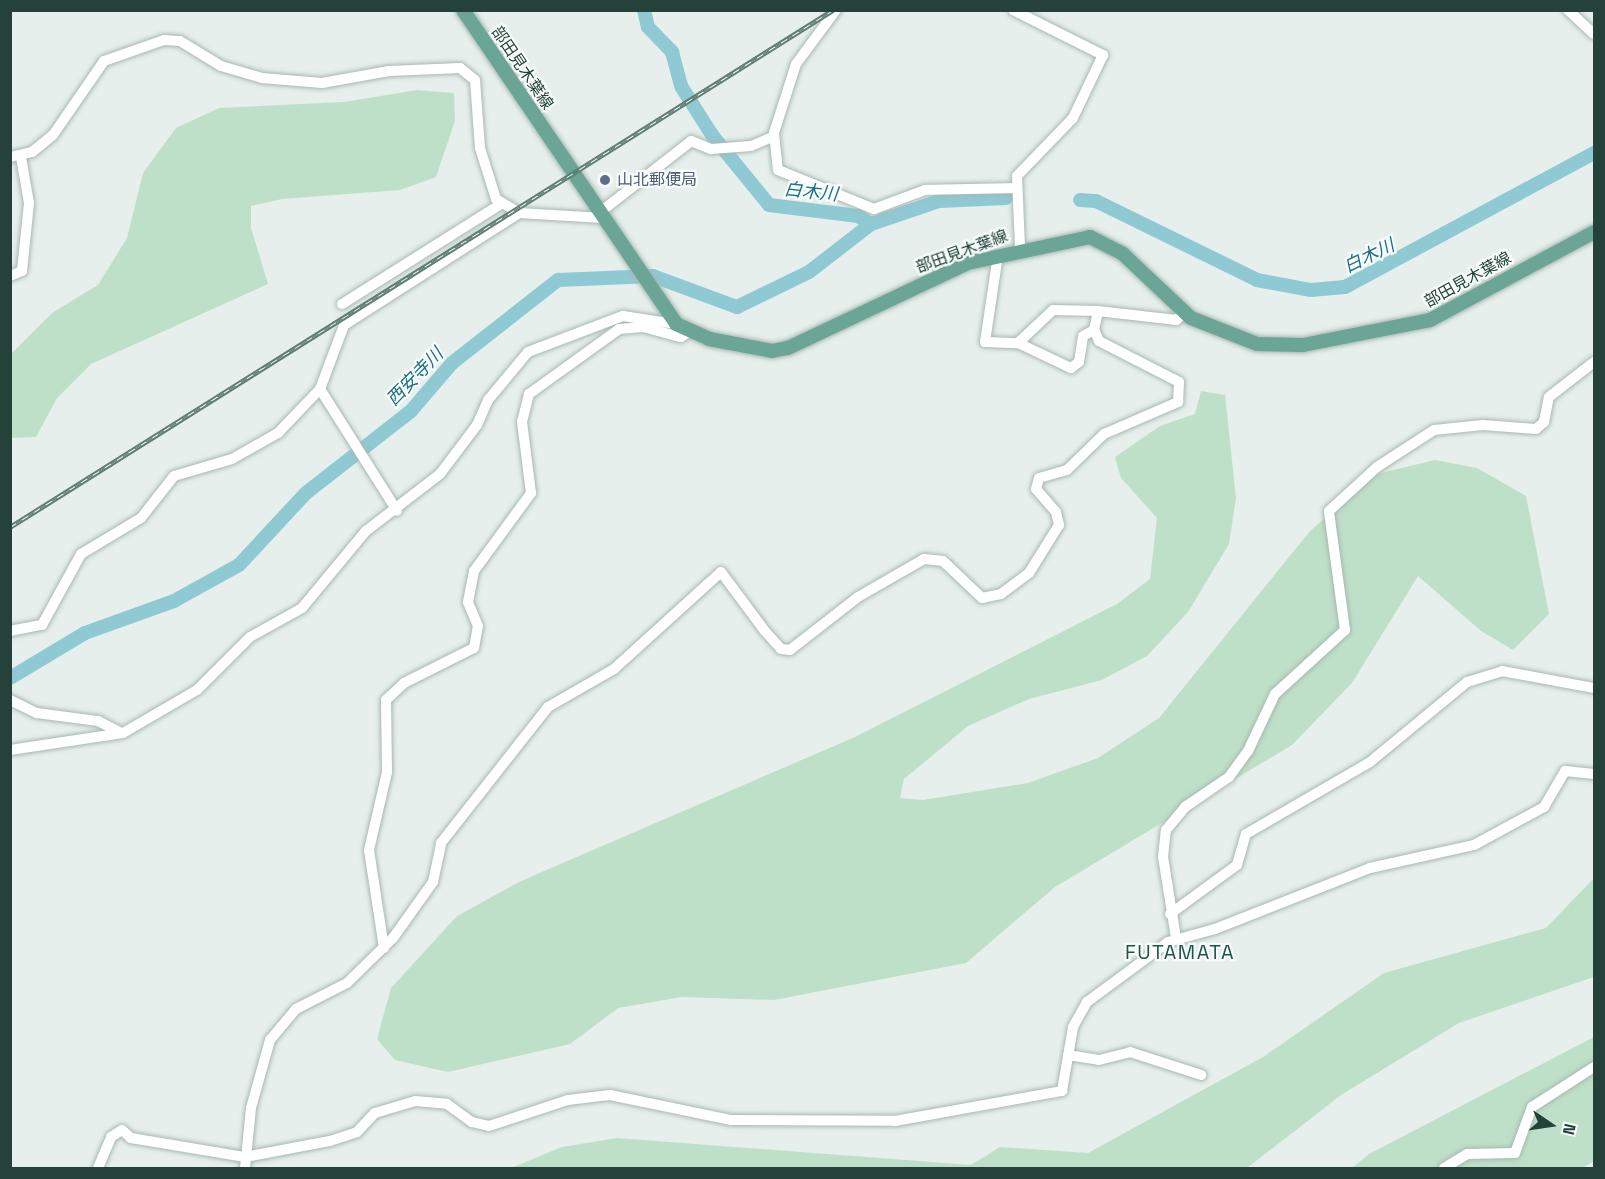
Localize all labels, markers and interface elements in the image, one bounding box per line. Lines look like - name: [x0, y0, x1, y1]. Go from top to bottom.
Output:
- street label: 部田見木葉線: [487, 23, 557, 113]
- place label: 山北郵便局: [617, 170, 697, 190]
- marker: 山北郵便局: [598, 173, 612, 187]
- water label: 白木川: [783, 178, 839, 206]
- street label: 部田見木葉線: [914, 227, 1010, 277]
- water label: 白木川: [1340, 234, 1398, 278]
- street label: 部田見木葉線: [1421, 248, 1515, 312]
- water label: 西安寺川: [382, 344, 448, 410]
- district label: FUTAMATA: [1125, 940, 1235, 964]
- north arrow: [1521, 1095, 1581, 1155]
- text: N: [1558, 1122, 1580, 1137]

